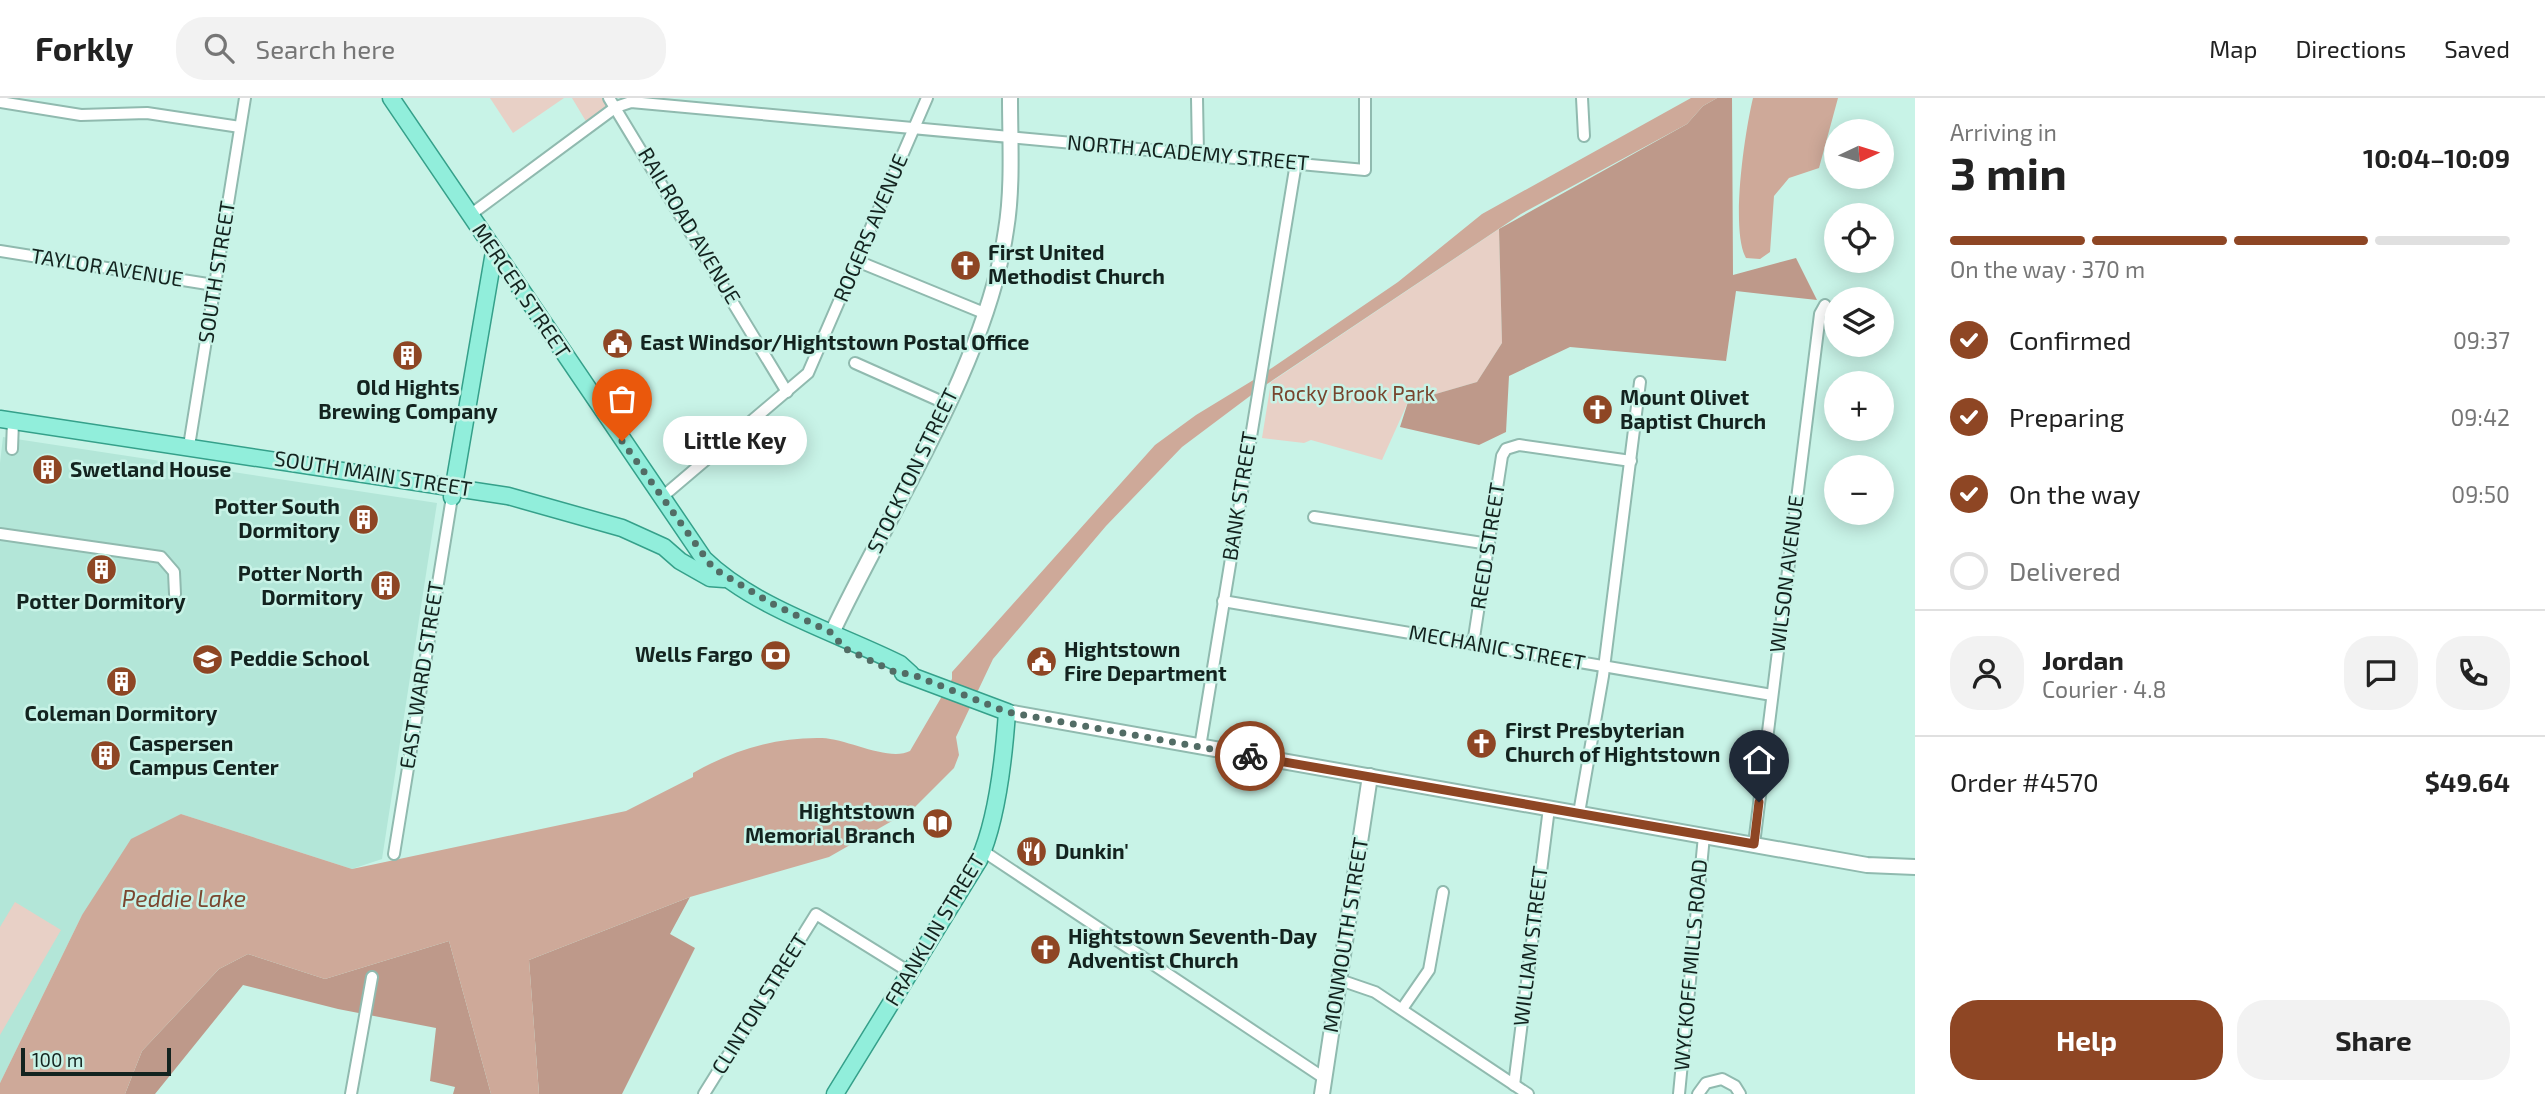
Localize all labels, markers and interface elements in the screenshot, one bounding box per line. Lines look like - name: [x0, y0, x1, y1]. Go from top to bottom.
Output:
- search box: [176, 17, 666, 80]
- text: Forkly: [35, 28, 134, 68]
- icon: search: [200, 29, 238, 67]
- text: Search here: [256, 33, 395, 64]
- text: Map: [2209, 34, 2257, 63]
- text: Directions: [2295, 34, 2406, 63]
- text: Saved: [2444, 34, 2510, 63]
- text: Arriving in: [1950, 118, 2057, 146]
- north arrow: [1824, 119, 1894, 189]
- map controls: [1824, 119, 1894, 525]
- street label: NORTH ACADEMY STREET: [1066, 128, 1310, 175]
- text: 10:04–10:09: [2363, 142, 2510, 173]
- street label: RAILROAD AVENUE: [634, 143, 747, 308]
- text: 3 min: [1950, 144, 2067, 199]
- street label: ROGERS AVENUE: [827, 150, 912, 305]
- street label: SOUTH STREET: [192, 199, 239, 345]
- button: locate: [1824, 203, 1894, 273]
- street label: MERCER STREET: [468, 218, 577, 362]
- place label: First United Methodist Church: [988, 239, 1165, 288]
- street label: TAYLOR AVENUE: [29, 242, 185, 291]
- church icon: First United Methodist Church: [948, 248, 982, 282]
- text: On the way · 370 m: [1950, 255, 2145, 283]
- button: layers: [1824, 287, 1894, 357]
- icon: check: [1950, 321, 1988, 359]
- text: Confirmed: [2009, 324, 2132, 355]
- public building icon: East Windsor/Hightstown Postal Office: [600, 326, 634, 360]
- text: 09:37: [2453, 326, 2510, 354]
- place label: East Windsor/Hightstown Postal Office: [640, 329, 1030, 354]
- building icon: Old Hights Brewing Company: [391, 339, 425, 373]
- pin: [592, 369, 652, 441]
- button: +: [1824, 371, 1894, 441]
- place label: Old Hights Brewing Company: [318, 374, 498, 424]
- icon: bag: [603, 380, 641, 418]
- park label: Rocky Brook Park: [1271, 380, 1435, 405]
- street label: STOCKTON STREET: [861, 384, 962, 557]
- place label: Mount Olivet Baptist Church: [1620, 384, 1766, 433]
- church icon: Mount Olivet Baptist Church: [1580, 393, 1614, 427]
- icon: check: [1950, 398, 1988, 436]
- text: Preparing: [2009, 401, 2124, 432]
- text: 09:42: [2450, 403, 2510, 431]
- callout: Little Key: [664, 416, 808, 466]
- text: Little Key: [683, 426, 787, 454]
- street label: BANK STREET: [1216, 429, 1261, 562]
- street label: SOUTH MAIN STREET: [273, 445, 474, 500]
- building icon: Swetland House: [30, 453, 64, 487]
- button: −: [1824, 455, 1894, 525]
- place label: Swetland House: [70, 456, 232, 481]
- icon: check: [1950, 475, 1988, 513]
- text: On the way: [2009, 478, 2140, 509]
- text: 09:50: [2451, 480, 2510, 508]
- street label: REED STREET: [1464, 481, 1509, 611]
- place label: Potter South Dormitory: [214, 493, 340, 543]
- street label: WILSON AVENUE: [1763, 494, 1808, 654]
- building icon: Potter South Dormitory: [346, 502, 380, 536]
- building icon: Potter Dormitory: [84, 553, 118, 587]
- text: Delivered: [2009, 555, 2121, 586]
- place label: Potter North Dormitory: [238, 560, 363, 610]
- building icon: Potter North Dormitory: [369, 569, 403, 603]
- street label: EAST WARD STREET: [393, 579, 448, 770]
- place label: Potter Dormitory: [16, 588, 186, 614]
- street label: MECHANIC STREET: [1407, 619, 1587, 674]
- place label: Hightstown Fire Department: [1064, 636, 1227, 685]
- button: person: [1950, 636, 2024, 710]
- button: chat: [2344, 636, 2418, 710]
- button: phone: [2436, 636, 2510, 710]
- bank icon: Wells Fargo: [759, 638, 793, 672]
- place label: Wells Fargo: [635, 641, 753, 666]
- school or university icon: Peddie School: [190, 642, 224, 676]
- text: Jordan: [2042, 644, 2124, 675]
- place label: Peddie School: [230, 645, 369, 670]
- public building icon: Hightstown Fire Department: [1024, 645, 1058, 679]
- building icon: Coleman Dormitory: [104, 665, 138, 699]
- text: Courier · 4.8: [2042, 675, 2166, 703]
- place label: Coleman Dormitory: [25, 700, 218, 726]
- place label: First Presbyterian Church of Hightstown: [1505, 717, 1720, 766]
- courier: [1215, 721, 1285, 791]
- church icon: First Presbyterian Church of Hightstown: [1465, 726, 1499, 760]
- place label: Caspersen Campus Center: [129, 730, 279, 779]
- pin: [1729, 730, 1789, 802]
- icon: bike: [1231, 737, 1269, 775]
- building icon: Caspersen Campus Center: [89, 739, 123, 773]
- icon: home: [1740, 741, 1778, 779]
- text: Order #4570: [1950, 766, 2099, 797]
- text: $49.64: [2425, 766, 2510, 797]
- place label: Hightstown Memorial Branch: [745, 798, 915, 847]
- library icon: Hightstown Memorial Branch: [921, 807, 955, 841]
- restaurant icon: Dunkin': [1015, 835, 1049, 869]
- street label: MONMOUTH STREET: [1317, 835, 1372, 1034]
- place label: Dunkin': [1055, 838, 1129, 863]
- street label: FRANKLIN STREET: [878, 849, 989, 1010]
- street label: WYCKOFF MILLS ROAD: [1668, 858, 1711, 1072]
- street label: WILLIAM STREET: [1507, 864, 1552, 1027]
- water label: Peddie Lake: [122, 884, 246, 912]
- place label: Hightstown Seventh-Day Adventist Church: [1068, 923, 1317, 972]
- street label: CLINTON STREET: [705, 928, 812, 1078]
- church icon: Hightstown Seventh-Day Adventist Church: [1028, 932, 1062, 966]
- button: Help: [1950, 1000, 2223, 1080]
- button: Share: [2237, 1000, 2510, 1080]
- scale bar: [21, 1045, 172, 1077]
- text: 100 m: [32, 1048, 83, 1071]

